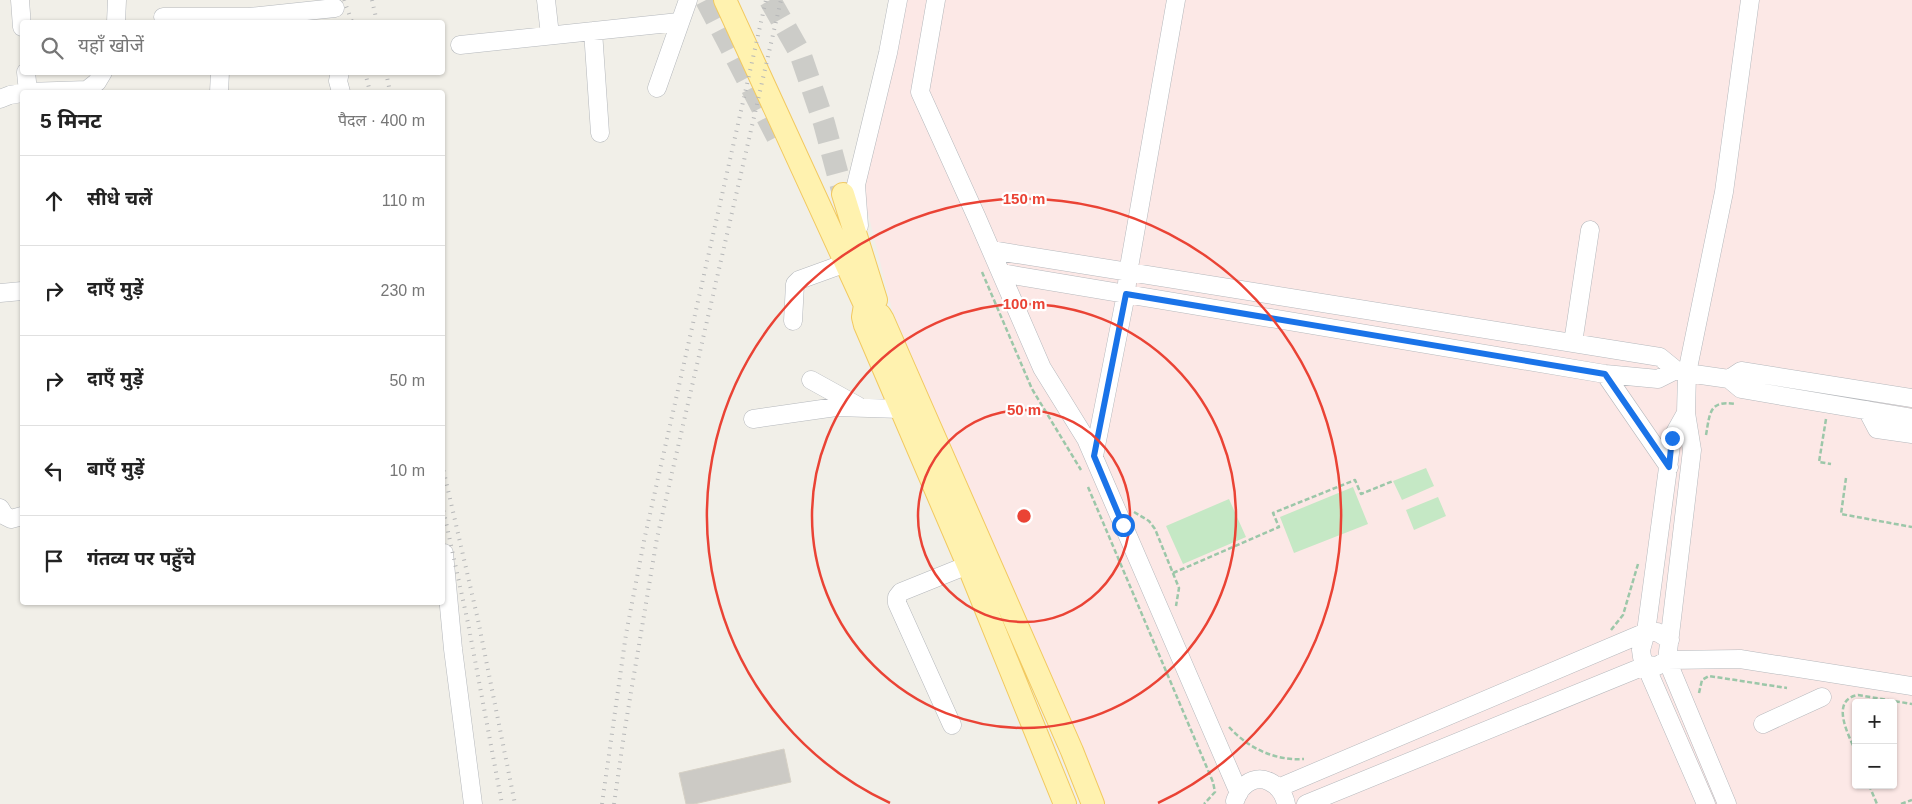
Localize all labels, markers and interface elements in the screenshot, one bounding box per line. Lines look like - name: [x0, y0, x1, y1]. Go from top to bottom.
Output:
- search box: [20, 20, 445, 75]
- icon: search: [38, 34, 66, 62]
- text: यहाँ खोजें: [78, 35, 144, 56]
- text: 5 मिनट: [40, 109, 102, 132]
- text: पैदल · 400 m: [338, 112, 425, 129]
- icon: ahead: [40, 187, 68, 215]
- text: सीधे चलें: [87, 188, 152, 209]
- text: 150 m: [1003, 190, 1045, 207]
- text: 110 m: [382, 192, 425, 209]
- icon: right: [40, 277, 68, 305]
- text: दाएँ मुड़ें: [87, 278, 143, 299]
- text: 230 m: [381, 282, 425, 299]
- text: 100 m: [1003, 295, 1045, 312]
- icon: right: [40, 367, 68, 395]
- text: दाएँ मुड़ें: [87, 368, 143, 389]
- text: 50 m: [389, 372, 425, 389]
- text: 50 m: [1007, 401, 1041, 418]
- route end: [1661, 427, 1684, 450]
- icon: left: [40, 457, 68, 485]
- text: बाएँ मुड़ें: [87, 458, 144, 479]
- text: 10 m: [389, 462, 425, 479]
- centre of rings: [1015, 507, 1033, 525]
- route start: [1112, 514, 1135, 537]
- icon: arrive: [40, 547, 68, 575]
- text: गंतव्य पर पहुँचे: [87, 548, 195, 569]
- map controls: [1852, 699, 1897, 789]
- button: +: [1852, 699, 1897, 744]
- button: −: [1852, 744, 1897, 789]

